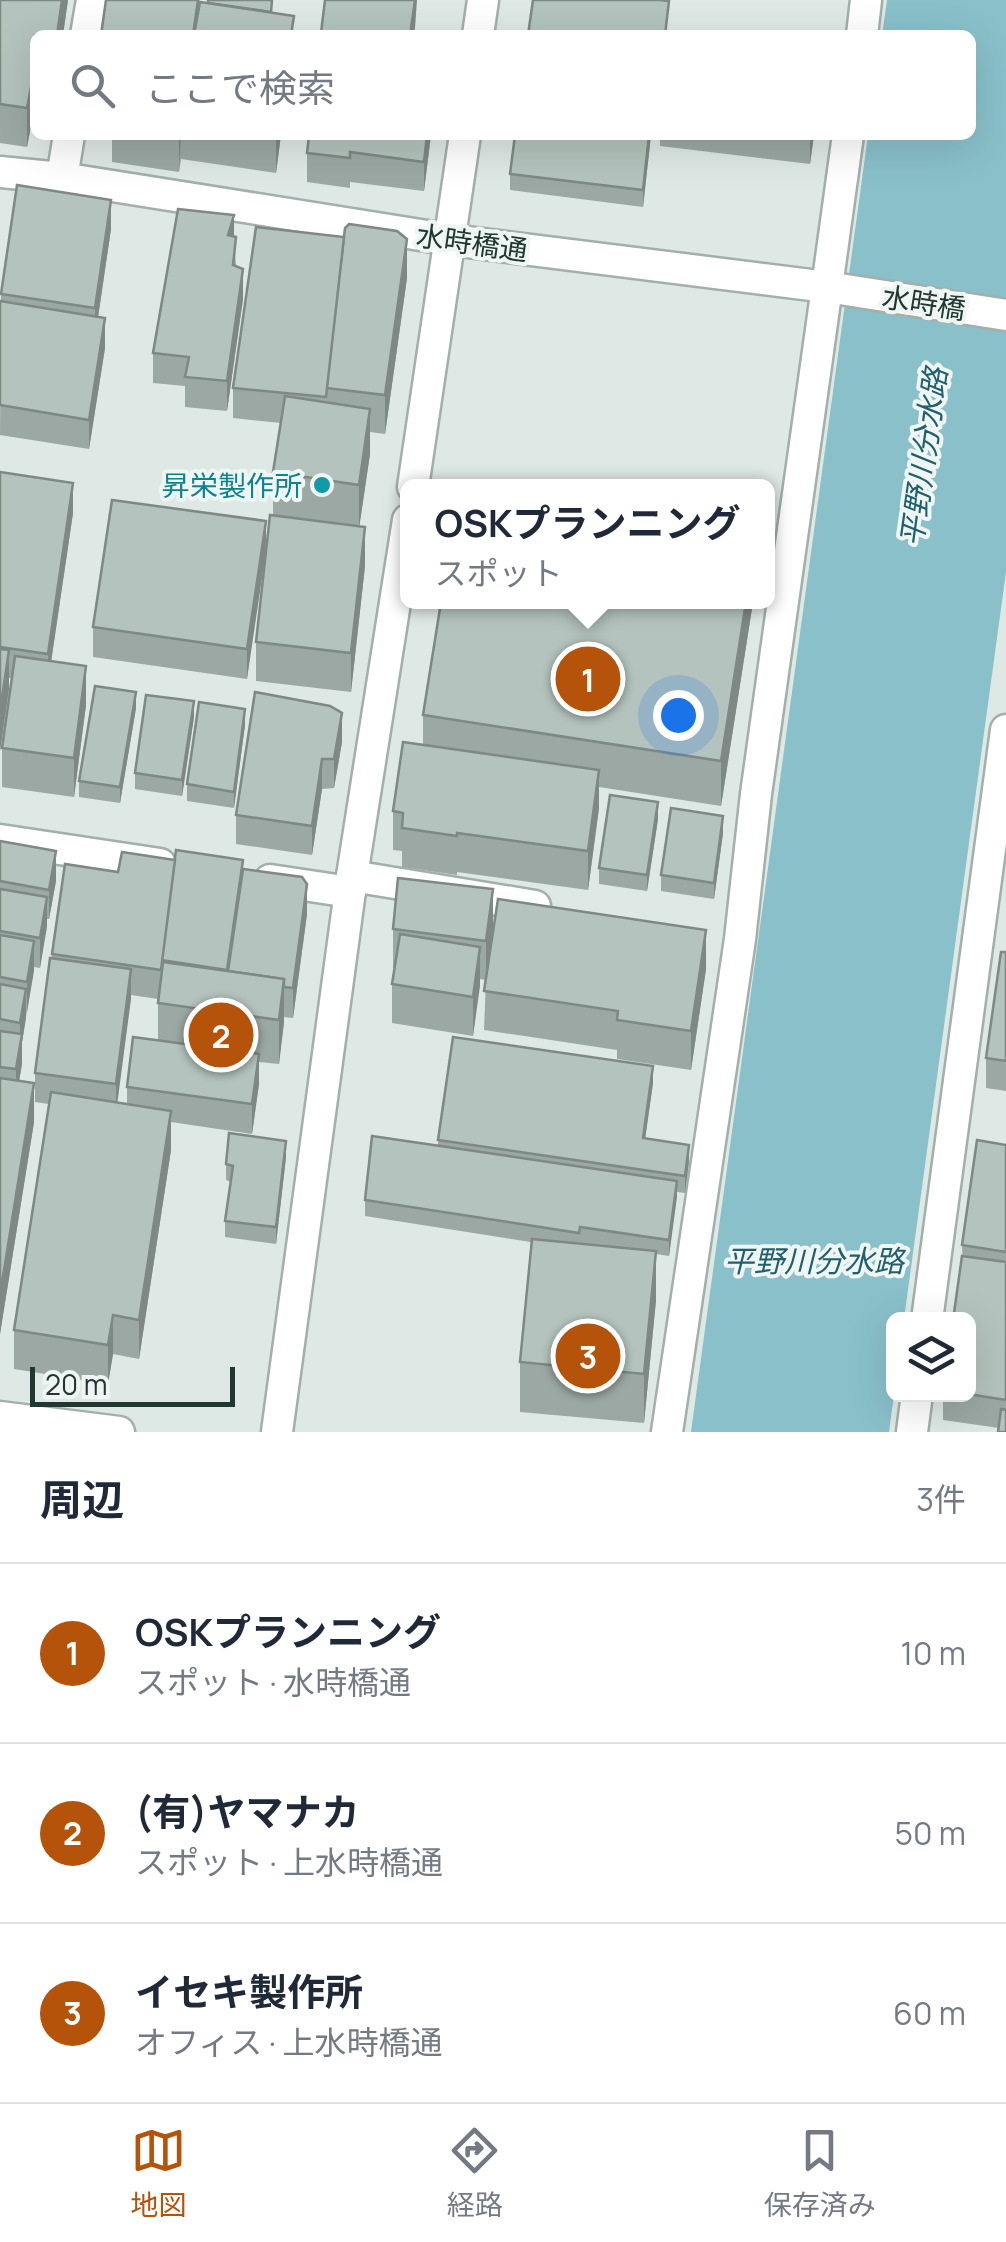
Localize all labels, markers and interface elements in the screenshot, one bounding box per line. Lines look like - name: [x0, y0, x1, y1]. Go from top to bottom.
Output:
- search box: [30, 30, 976, 140]
- icon: search: [65, 58, 120, 113]
- text: ここで検索: [145, 61, 335, 113]
- street label: 水時橋通: [414, 215, 530, 269]
- street label: 水時橋: [880, 277, 968, 327]
- water label: 平野川分水路: [890, 362, 956, 549]
- place label: 昇栄製作所: [162, 466, 302, 504]
- marker: 昇栄製作所: [311, 474, 333, 496]
- popup: [400, 479, 775, 609]
- text: OSKプランニング: [434, 496, 741, 548]
- text: スポット: [434, 551, 562, 595]
- pin: 1: [556, 642, 620, 716]
- your location: [653, 690, 704, 741]
- pin: 2: [188, 998, 254, 1072]
- water label: 平野川分水路: [724, 1240, 907, 1281]
- map controls: [886, 1312, 976, 1402]
- button: layers: [886, 1312, 976, 1402]
- pin: 3: [556, 1318, 620, 1394]
- scale bar: [30, 1362, 235, 1406]
- text: 20 m: [45, 1365, 107, 1403]
- text: 周辺: [40, 1470, 124, 1528]
- text: 3件: [916, 1477, 966, 1521]
- text: OSKプランニング: [135, 1605, 441, 1657]
- text: 1: [65, 1631, 80, 1675]
- text: 10 m: [900, 1631, 966, 1675]
- text: スポット · 水時橋通: [135, 1660, 411, 1704]
- text: (有)ヤマナカ: [135, 1785, 359, 1837]
- text: 2: [63, 1811, 82, 1855]
- text: 50 m: [894, 1811, 966, 1855]
- text: スポット · 上水時橋通: [135, 1840, 443, 1884]
- text: イセキ製作所: [135, 1965, 363, 2017]
- text: 3: [63, 1991, 82, 2035]
- text: 60 m: [893, 1991, 966, 2035]
- text: オフィス · 上水時橋通: [135, 2020, 442, 2064]
- tab: 地図: [130, 2123, 186, 2223]
- tab: 経路: [447, 2123, 503, 2223]
- tab: 保存済み: [764, 2123, 876, 2223]

